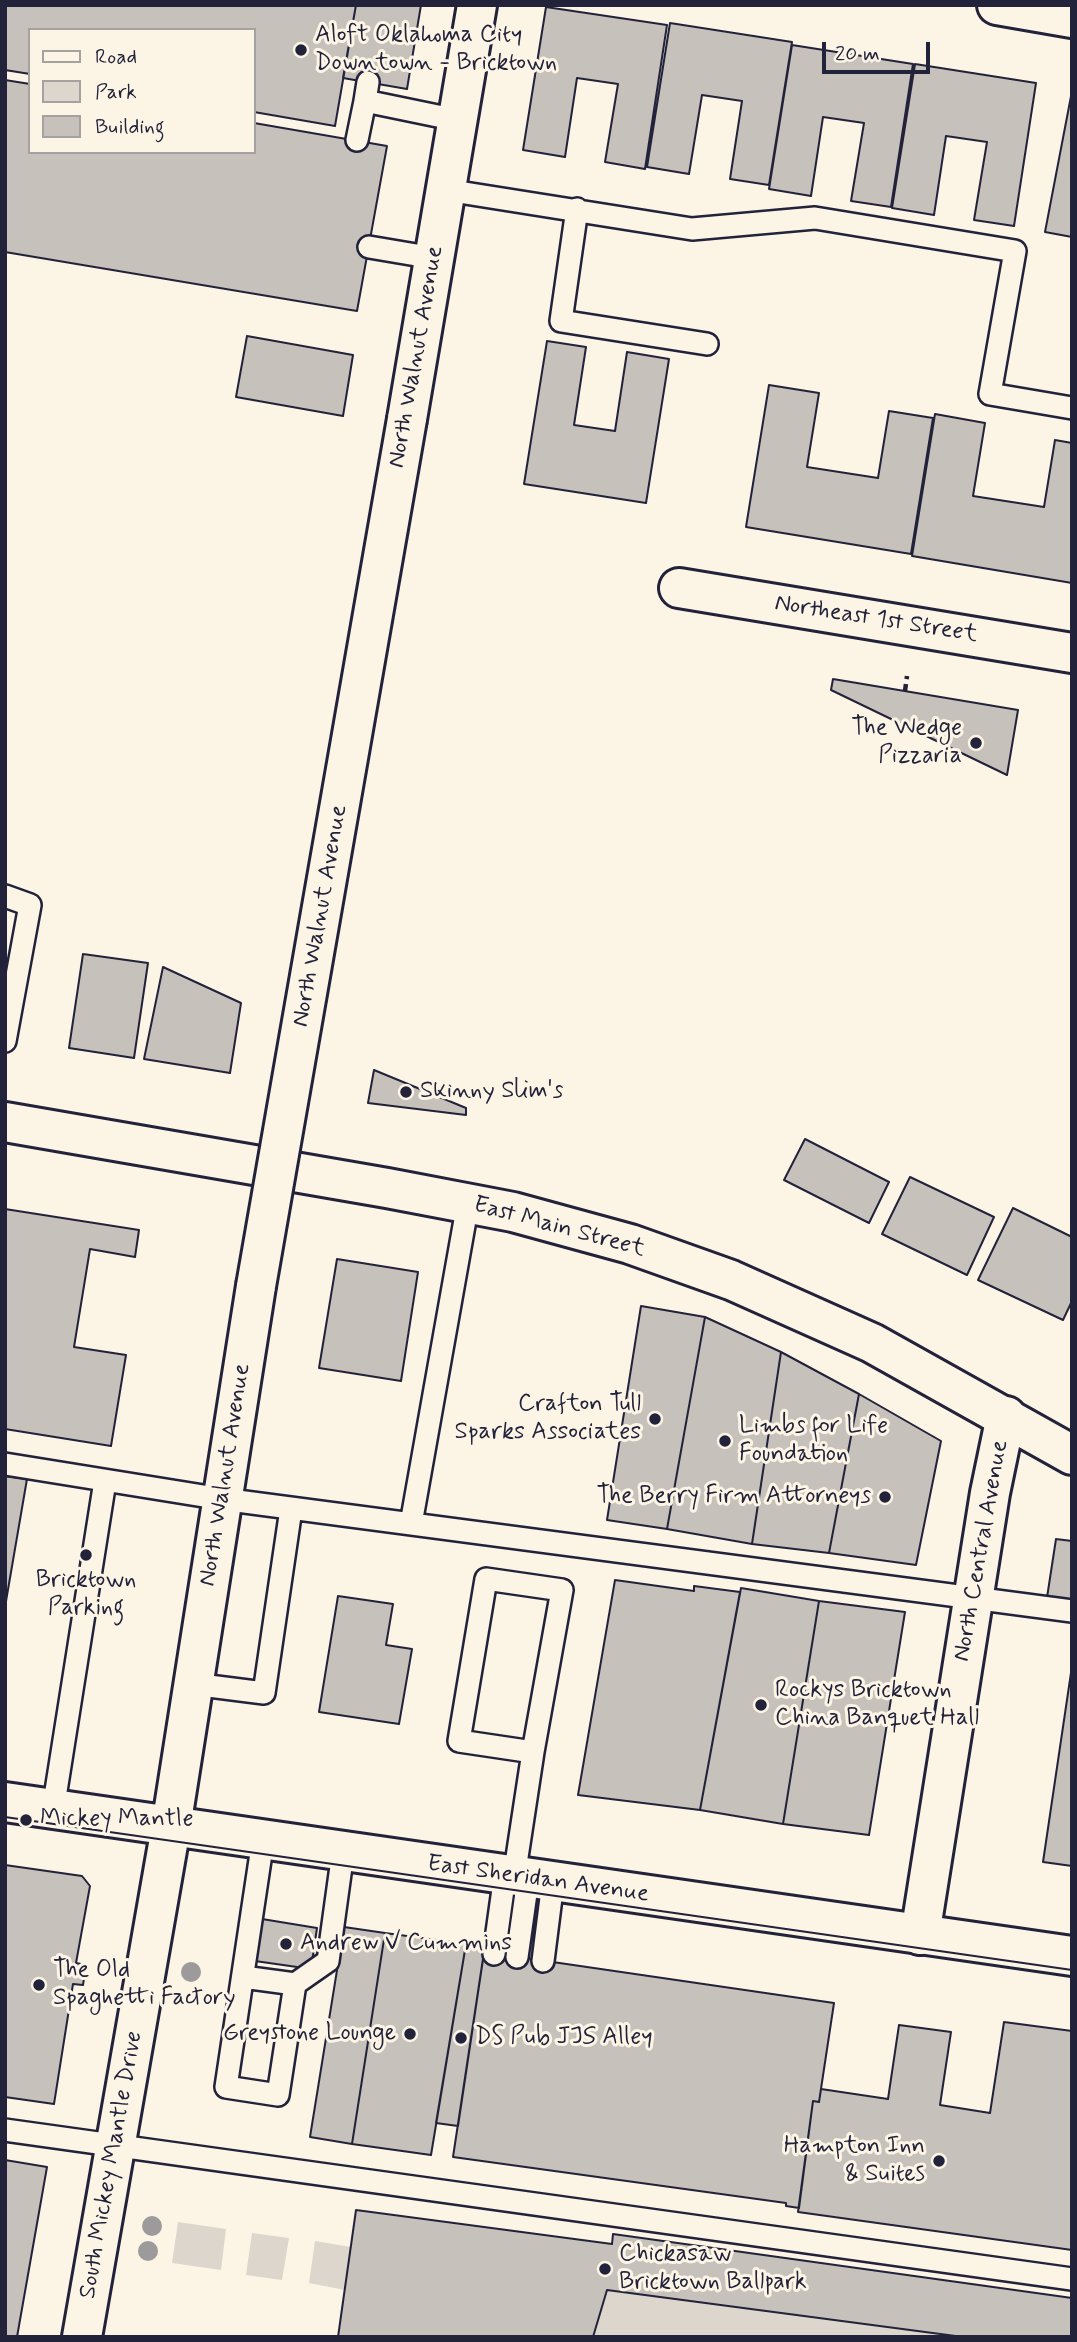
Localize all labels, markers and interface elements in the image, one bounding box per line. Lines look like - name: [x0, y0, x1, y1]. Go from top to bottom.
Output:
- place label: Aloft Oklahoma City Downtown - Bricktown: [315, 22, 557, 78]
- legend: [28, 28, 256, 154]
- scale bar: [825, 28, 934, 72]
- text: 20 m: [835, 40, 880, 68]
- marker: Aloft Oklahoma City Downtown - Bricktown: [293, 42, 309, 58]
- text: Road: [95, 43, 137, 71]
- text: Park: [95, 78, 137, 106]
- text: Building: [95, 113, 165, 141]
- street label: North Walnut Avenue: [383, 244, 451, 470]
- street label: Northeast 1st Street: [773, 590, 979, 650]
- place label: The Wedge Pizzaria: [851, 715, 962, 771]
- marker: The Wedge Pizzaria: [968, 735, 984, 751]
- street label: North Walnut Avenue: [287, 803, 355, 1029]
- place label: Skinny Slim's: [420, 1078, 563, 1106]
- marker: Skinny Slim's: [398, 1084, 414, 1100]
- street label: East Main Street: [470, 1191, 648, 1265]
- street label: North Walnut Avenue: [194, 1362, 258, 1588]
- place label: Crafton Tull Sparks Associates: [455, 1391, 641, 1447]
- marker: Crafton Tull Sparks Associates: [647, 1411, 663, 1427]
- place label: Limbs for Life Foundation: [739, 1413, 888, 1469]
- marker: Limbs for Life Foundation: [717, 1433, 733, 1449]
- street label: North Central Avenue: [948, 1438, 1016, 1664]
- place label: The Berry Firm Attorneys: [596, 1483, 871, 1511]
- marker: The Berry Firm Attorneys: [877, 1489, 893, 1505]
- marker: Bricktown Parking: [78, 1547, 94, 1563]
- place label: Bricktown Parking: [36, 1567, 136, 1623]
- place label: Rockys Bricktown China Banquet Hall: [775, 1677, 979, 1733]
- marker: Rockys Bricktown China Banquet Hall: [753, 1697, 769, 1713]
- place label: Mickey Mantle: [40, 1806, 194, 1834]
- marker: Mickey Mantle: [18, 1812, 34, 1828]
- street label: East Sheridan Avenue: [425, 1850, 651, 1910]
- place label: Andrew V Cummins: [300, 1930, 512, 1958]
- marker: Andrew V Cummins: [278, 1936, 294, 1952]
- place label: The Old Spaghetti Factory: [53, 1957, 235, 2013]
- marker: The Old Spaghetti Factory: [31, 1977, 47, 1993]
- place label: Greystone Lounge: [223, 2020, 396, 2048]
- place label: DS Pub JJS Alley: [475, 2024, 653, 2052]
- marker: Greystone Lounge: [402, 2026, 418, 2042]
- street label: South Mickey Mantle Drive: [74, 2029, 150, 2301]
- marker: DS Pub JJS Alley: [453, 2030, 469, 2046]
- place label: Hampton Inn & Suites: [784, 2133, 925, 2189]
- marker: Hampton Inn & Suites: [931, 2153, 947, 2169]
- place label: Chickasaw Bricktown Ballpark: [619, 2241, 807, 2297]
- marker: Chickasaw Bricktown Ballpark: [597, 2261, 613, 2277]

